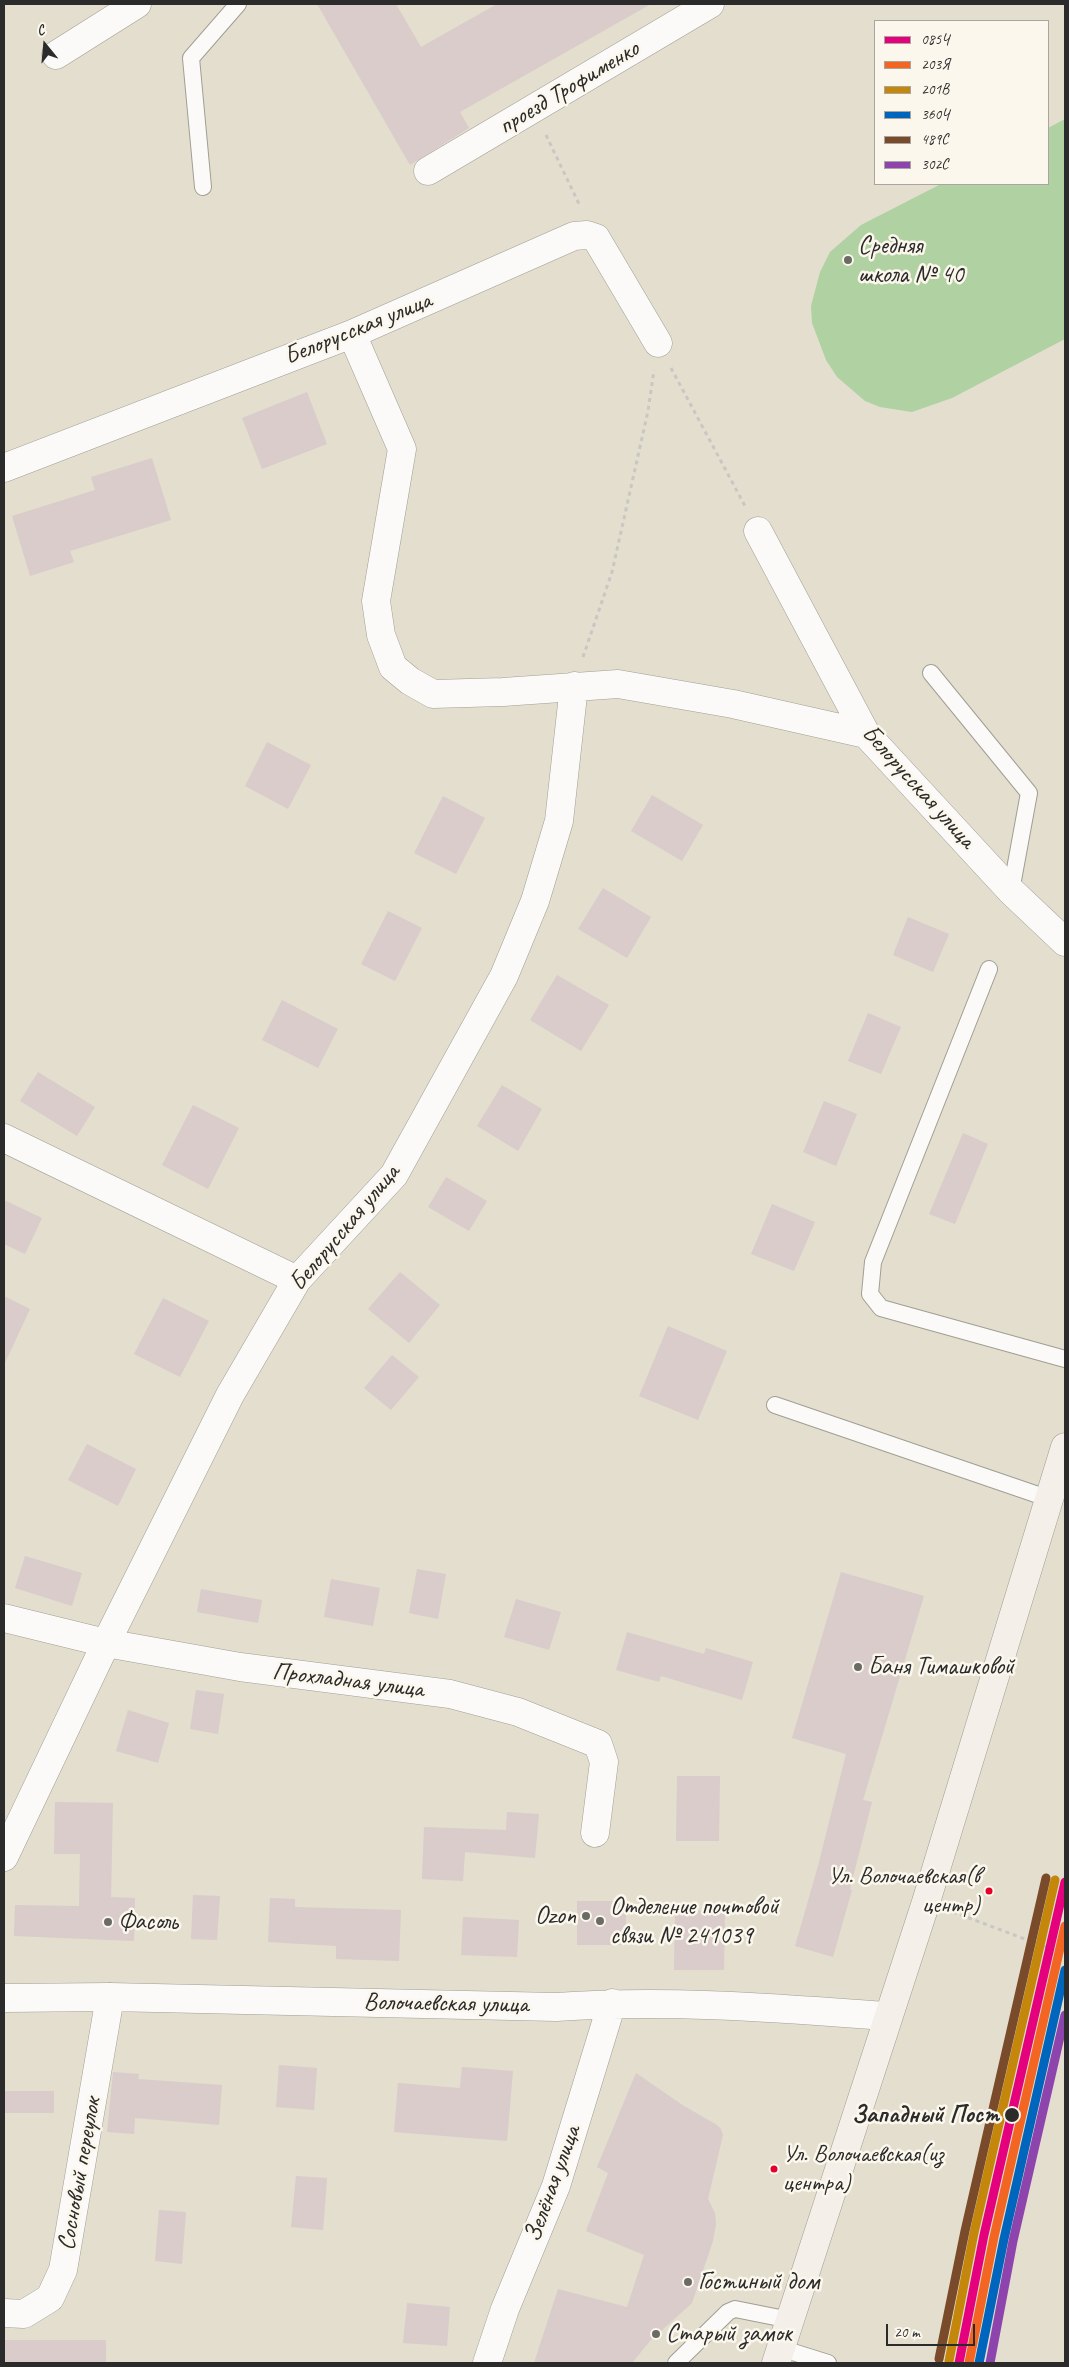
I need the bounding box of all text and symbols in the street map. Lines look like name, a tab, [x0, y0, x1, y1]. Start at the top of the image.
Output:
north arrow	[20, 20, 70, 70]
legend	[874, 20, 1049, 185]
text: С	[35, 21, 46, 39]
text: 085Ч	[921, 30, 949, 49]
street label: проезд Трофименко	[493, 34, 645, 142]
text: 203Я	[921, 55, 949, 74]
text: 201В	[921, 80, 949, 99]
text: 360Ч	[921, 105, 949, 124]
text: 489С	[921, 130, 948, 149]
text: 302С	[921, 155, 948, 174]
place label: Средняя школа № 40	[858, 231, 963, 290]
marker: Средняя школа № 40	[842, 254, 854, 266]
street label: Белорусская улица	[280, 286, 436, 372]
street label: Белорусская улица	[855, 719, 981, 855]
street label: Белорусская улица	[283, 1159, 407, 1297]
place label: Баня Тимашковой	[868, 1652, 1014, 1682]
street label: Прохладная улица	[271, 1657, 425, 1705]
marker: Баня Тимашковой	[852, 1661, 864, 1673]
place label: Ул. Волочаевская(в центр)	[828, 1863, 980, 1919]
marker: Ул. Волочаевская(в центр)	[984, 1886, 994, 1896]
place label: Отделение почтовой связи № 241039	[610, 1892, 779, 1951]
place label: Ozon	[535, 1901, 576, 1931]
place label: Фасоль	[118, 1907, 178, 1937]
marker: Ozon	[580, 1910, 592, 1922]
marker: Отделение почтовой связи № 241039	[594, 1915, 606, 1927]
marker: Фасоль	[102, 1916, 114, 1928]
street label: Волочаевская улица	[363, 1988, 529, 2020]
street label: Сосновый переулок	[52, 2095, 108, 2253]
place label: Западный Пост	[852, 2100, 999, 2130]
marker: Западный Пост	[1003, 2106, 1021, 2124]
street label: Зелёная улица	[518, 2122, 588, 2246]
place label: Ул. Волочаевская(из центра)	[783, 2141, 943, 2197]
marker: Ул. Волочаевская(из центра)	[769, 2164, 779, 2174]
place label: Гостиный дом	[698, 2267, 819, 2297]
marker: Гостиный дом	[682, 2276, 694, 2288]
scale bar	[889, 2314, 978, 2346]
place label: Старый замок	[666, 2319, 792, 2349]
text: 20 m	[894, 2323, 920, 2342]
marker: Старый замок	[650, 2328, 662, 2340]

